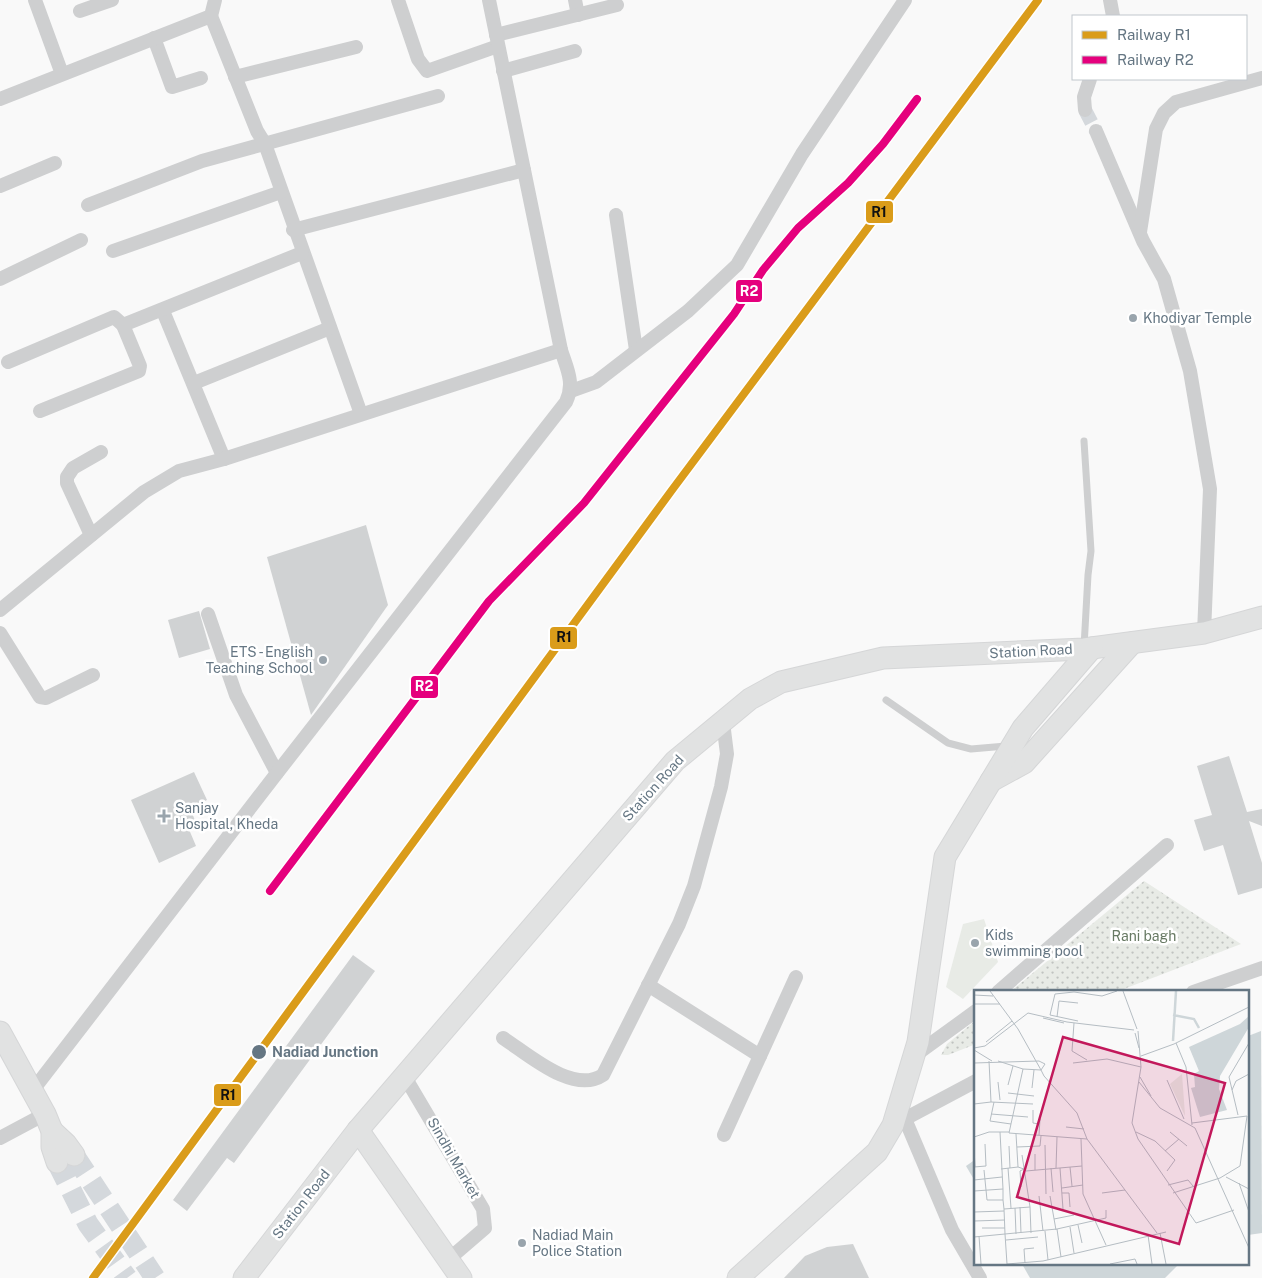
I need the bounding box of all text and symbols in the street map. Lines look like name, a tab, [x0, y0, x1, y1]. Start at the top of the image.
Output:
legend	[1072, 15, 1247, 80]
text: Railway R1	[1117, 26, 1191, 43]
text: Railway R2	[1117, 51, 1194, 68]
line badge: R1	[865, 200, 894, 224]
text: R1	[871, 204, 887, 220]
line badge: R2	[735, 279, 763, 303]
text: R2	[740, 283, 758, 299]
place label: Khodiyar Temple	[1143, 310, 1252, 326]
marker: Khodiyar Temple	[1127, 312, 1139, 324]
line badge: R1	[549, 626, 578, 650]
text: R1	[556, 629, 572, 645]
street label: Station Road	[989, 641, 1073, 661]
place label: ETS - English Teaching School	[206, 644, 313, 676]
marker: ETS - English Teaching School	[317, 654, 329, 666]
line badge: R2	[410, 675, 439, 699]
text: R2	[415, 678, 433, 694]
street label: Station Road	[619, 752, 687, 824]
place label: Sanjay Hospital, Kheda	[175, 800, 278, 832]
marker: Sanjay Hospital, Kheda	[157, 809, 171, 823]
place label: Kids swimming pool	[985, 927, 1083, 959]
park label: Rani bagh	[1112, 928, 1176, 944]
marker: Kids swimming pool	[969, 937, 981, 949]
inset map	[974, 990, 1250, 1266]
marker: Nadiad Junction	[250, 1043, 268, 1061]
place label: Nadiad Junction	[272, 1044, 378, 1060]
line badge: R1	[213, 1083, 242, 1107]
text: R1	[220, 1087, 236, 1103]
street label: Sindhi Market	[424, 1115, 484, 1201]
street label: Station Road	[269, 1166, 333, 1242]
place label: Nadiad Main Police Station	[532, 1227, 622, 1259]
marker: Nadiad Main Police Station	[516, 1237, 528, 1249]

